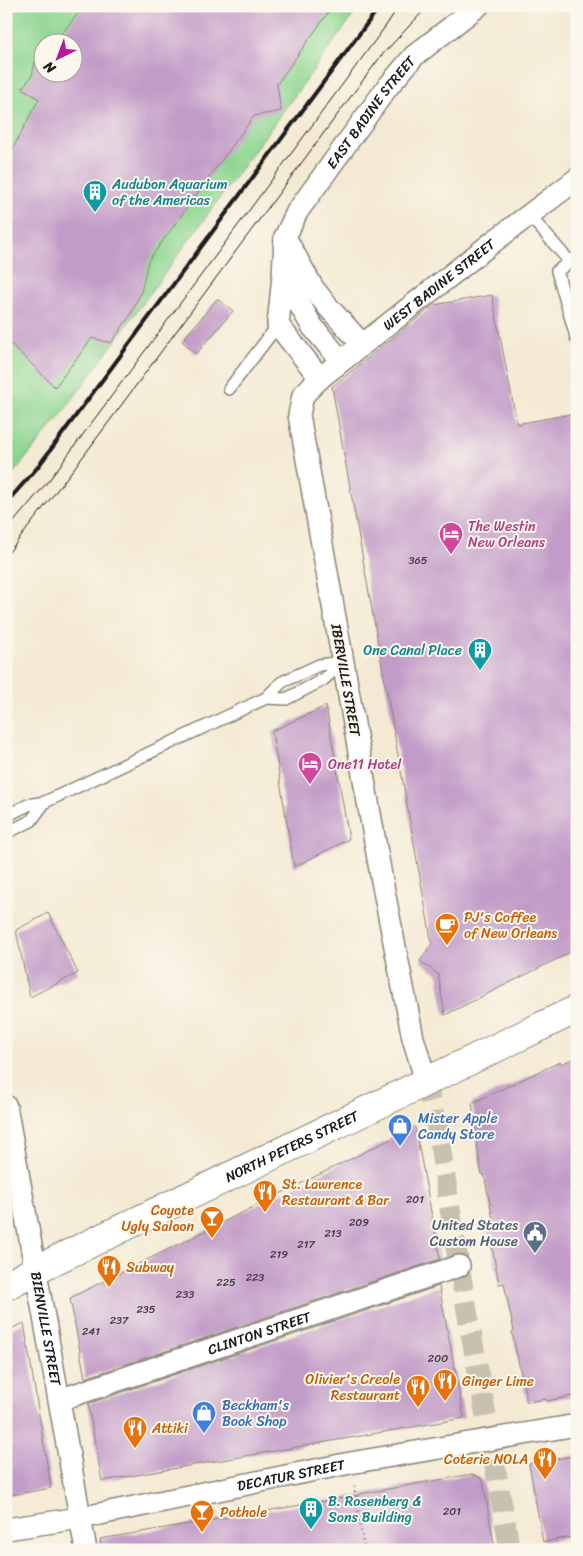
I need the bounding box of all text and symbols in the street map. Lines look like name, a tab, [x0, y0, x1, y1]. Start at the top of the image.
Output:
north arrow	[32, 32, 82, 82]
street label: EAST BADINE STREET	[320, 50, 423, 174]
text: N	[37, 55, 62, 80]
place label: Audubon Aquarium of the Americas	[111, 172, 228, 213]
building icon: Audubon Aquarium of the Americas	[82, 179, 108, 213]
street label: WEST BADINE STREET	[377, 232, 502, 337]
place label: The Westin New Orleans	[468, 514, 546, 555]
hotel icon: The Westin New Orleans	[438, 521, 464, 555]
house number: 365	[408, 551, 428, 570]
street label: IBERVILLE STREET	[323, 621, 368, 739]
building icon: One Canal Place	[467, 637, 493, 671]
place label: One Canal Place	[363, 638, 462, 663]
hotel icon: One11 Hotel	[297, 751, 323, 785]
place label: One11 Hotel	[328, 752, 402, 777]
place label: PJ's Coffee of New Orleans	[464, 905, 557, 946]
cafe icon: PJ's Coffee of New Orleans	[434, 912, 460, 946]
street label: NORTH PETERS STREET	[221, 1104, 364, 1190]
place label: Mister Apple Candy Store	[418, 1106, 498, 1147]
shop icon: Mister Apple Candy Store	[387, 1113, 413, 1147]
place label: St. Lawrence Restaurant & Bar	[282, 1172, 390, 1213]
restaurant icon: St. Lawrence Restaurant & Bar	[252, 1179, 278, 1213]
house number: 201	[406, 1190, 424, 1209]
place label: Coyote Ugly Saloon	[121, 1198, 194, 1239]
bar icon: Coyote Ugly Saloon	[199, 1205, 225, 1239]
house number: 209	[349, 1213, 369, 1232]
place label: United States Custom House	[430, 1213, 518, 1254]
public building icon: United States Custom House	[522, 1220, 548, 1254]
house number: 213	[324, 1224, 342, 1243]
house number: 217	[297, 1235, 315, 1254]
house number: 219	[270, 1245, 288, 1264]
restaurant icon: Subway	[96, 1254, 122, 1288]
place label: Subway	[126, 1255, 175, 1280]
house number: 223	[246, 1268, 264, 1287]
street label: BIENVILLE STREET	[23, 1270, 68, 1388]
house number: 225	[216, 1273, 236, 1292]
house number: 233	[176, 1285, 194, 1304]
house number: 235	[136, 1300, 156, 1319]
street label: CLINTON STREET	[204, 1304, 315, 1362]
house number: 237	[110, 1311, 129, 1330]
house number: 241	[82, 1322, 100, 1341]
house number: 200	[428, 1349, 448, 1368]
place label: Olivier's Creole Restaurant	[305, 1367, 400, 1408]
restaurant icon: Ginger Lime	[432, 1368, 458, 1402]
place label: Ginger Lime	[462, 1369, 534, 1394]
restaurant icon: Olivier's Creole Restaurant	[405, 1374, 431, 1408]
place label: Beckham's Book Shop	[222, 1393, 290, 1434]
shop icon: Beckham's Book Shop	[191, 1400, 217, 1434]
restaurant icon: Attiki	[122, 1415, 148, 1449]
place label: Attiki	[151, 1416, 189, 1441]
restaurant icon: Coterie NOLA	[532, 1446, 558, 1480]
place label: Coterie NOLA	[444, 1447, 528, 1472]
street label: DECATUR STREET	[235, 1452, 349, 1499]
place label: B. Rosenberg & Sons Building	[328, 1489, 421, 1530]
building icon: B. Rosenberg & Sons Building	[298, 1496, 324, 1530]
bar icon: Pothole	[189, 1499, 215, 1533]
place label: Pothole	[220, 1500, 267, 1525]
house number: 201	[443, 1502, 461, 1521]

